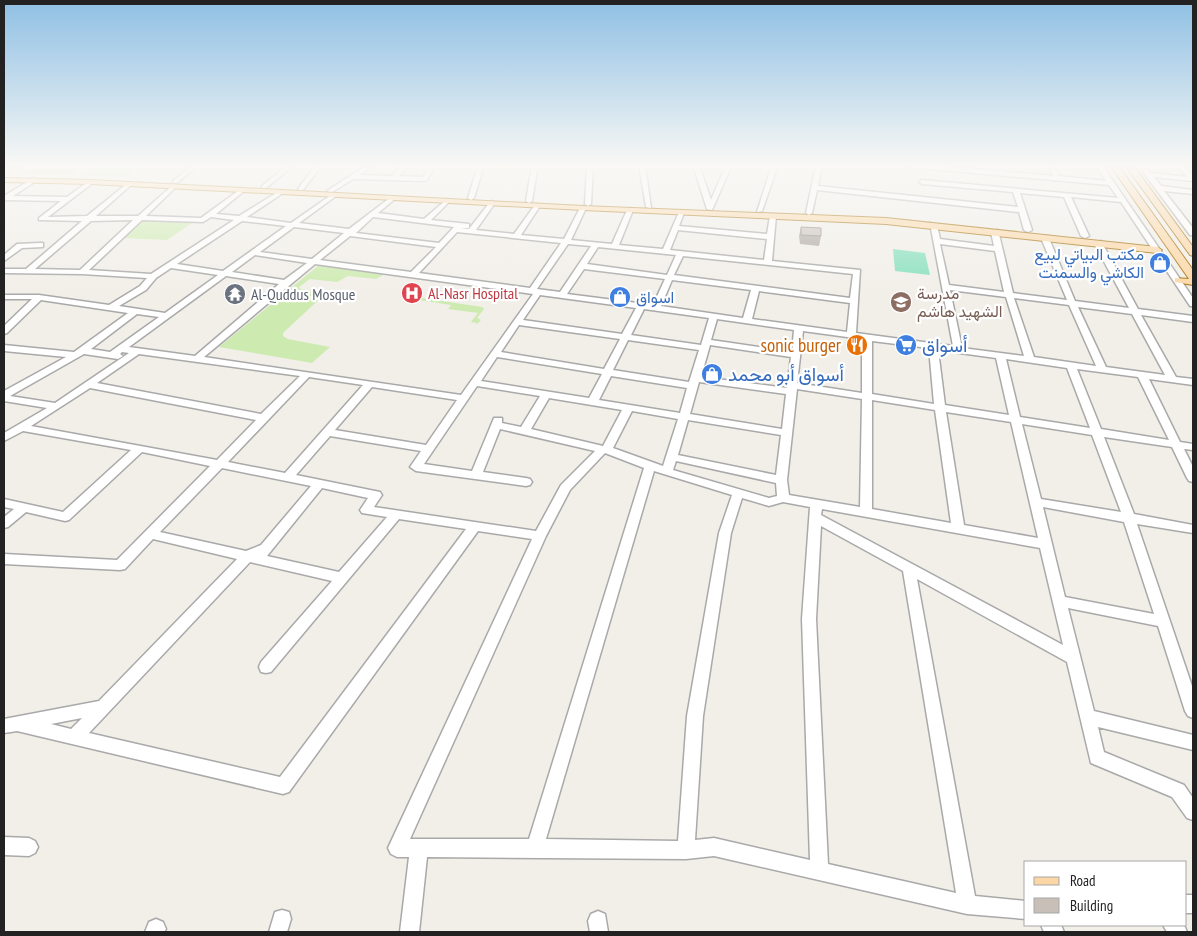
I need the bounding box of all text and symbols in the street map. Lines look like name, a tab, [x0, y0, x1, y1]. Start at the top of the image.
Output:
place label: مكتب البياتي لبيع الكاشي والسمنت	[1034, 244, 1144, 286]
shop icon: مكتب البياتي لبيع الكاشي والسمنت	[1148, 251, 1172, 275]
hospital icon: Al-Nasr Hospital	[400, 281, 424, 305]
temple icon: Al-Quddus Mosque	[223, 282, 247, 306]
place label: Al-Nasr Hospital	[428, 283, 518, 303]
place label: مدرسة الشهيد هاشم	[917, 283, 1003, 322]
place label: Al-Quddus Mosque	[251, 284, 355, 304]
shop icon: اسواق	[608, 285, 632, 309]
place label: اسواق	[636, 287, 674, 308]
school or university icon: مدرسة الشهيد هاشم	[889, 290, 913, 314]
place label: sonic burger	[761, 333, 842, 357]
restaurant icon: sonic burger	[845, 333, 869, 357]
supermarket icon: أسواق	[894, 333, 918, 357]
place label: أسواق	[922, 333, 967, 357]
shop icon: أسواق أبو محمد	[700, 362, 724, 386]
place label: أسواق أبو محمد	[728, 362, 844, 386]
legend	[1024, 861, 1187, 926]
text: Road	[1070, 871, 1096, 890]
text: Building	[1070, 896, 1113, 915]

